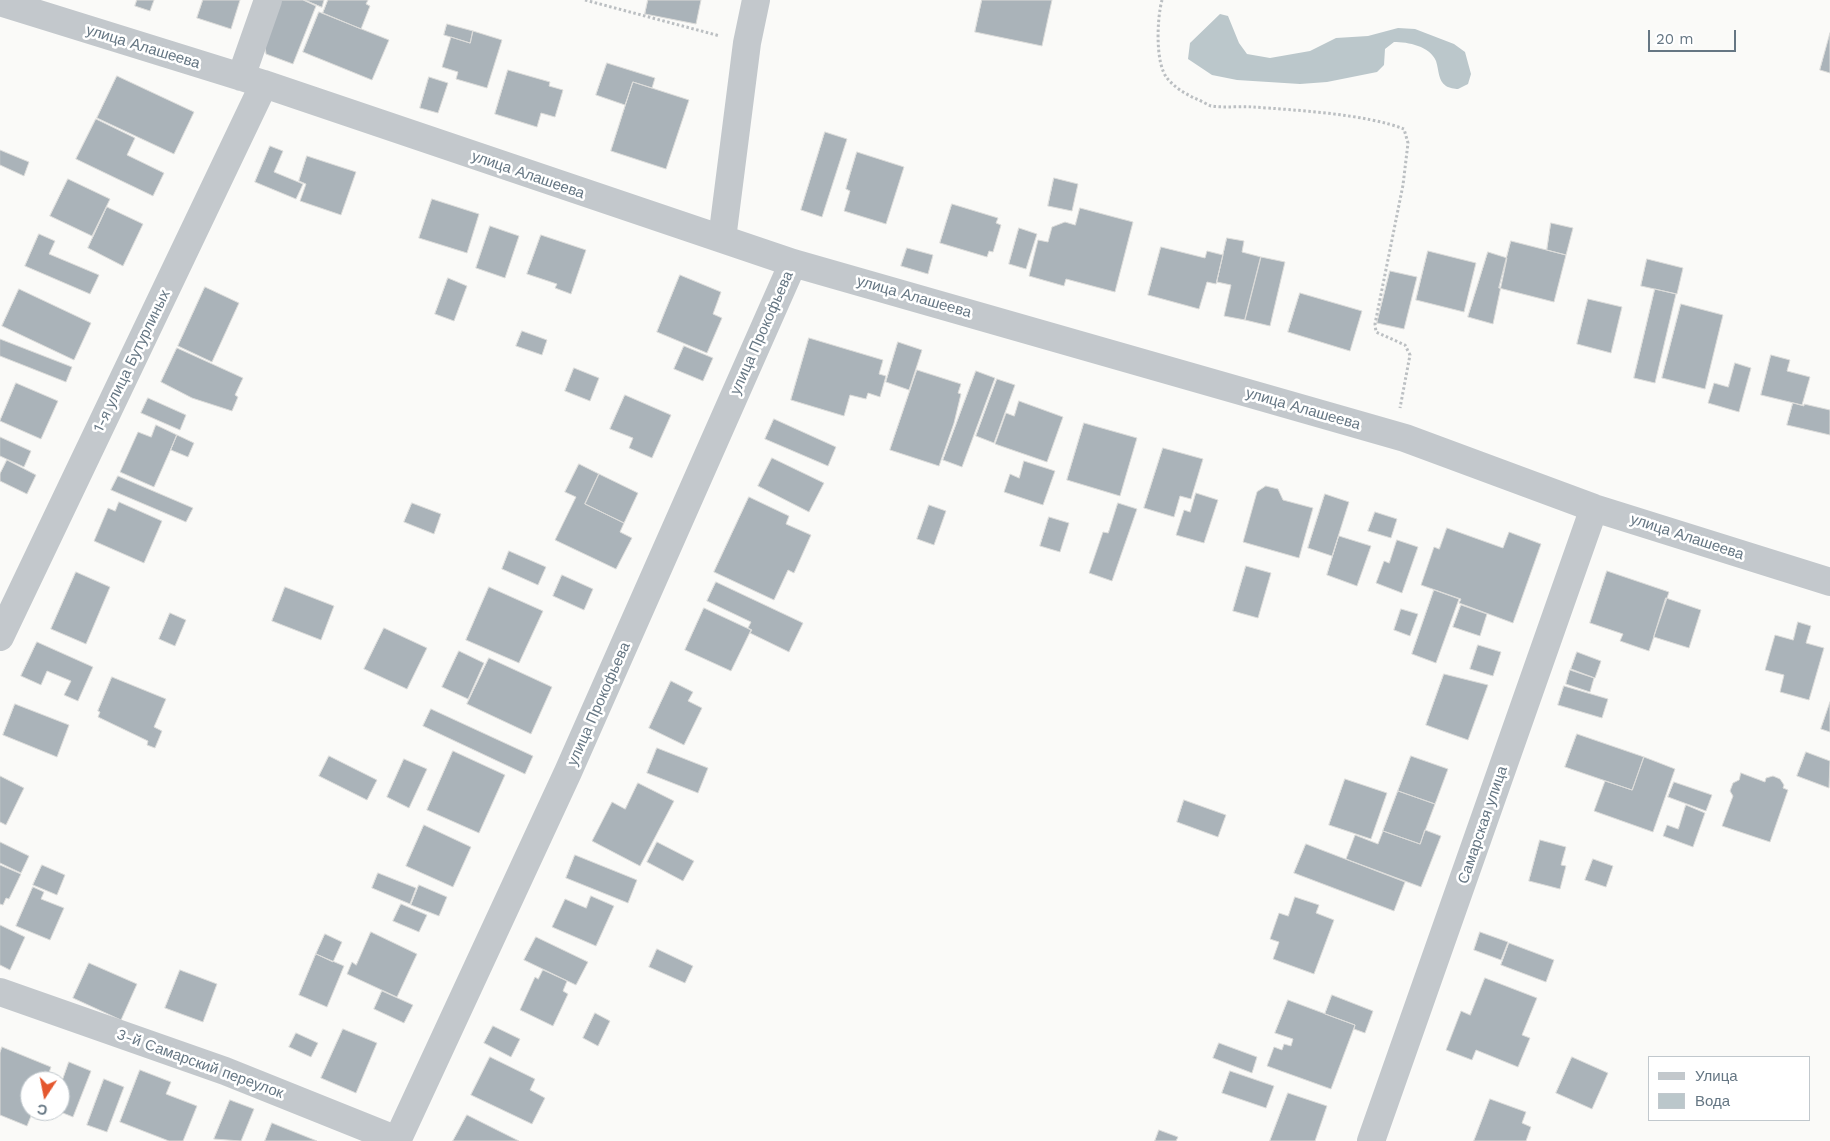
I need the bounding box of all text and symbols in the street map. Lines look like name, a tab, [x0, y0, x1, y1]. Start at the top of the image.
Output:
scale bar	[1650, 20, 1738, 52]
street label: улица Алашеева	[84, 21, 202, 73]
text: 20 m	[1656, 30, 1694, 48]
street label: улица Алашеева	[469, 147, 587, 203]
street label: улица Прокофьева	[727, 268, 797, 398]
street label: улица Алашеева	[855, 272, 973, 322]
street label: 1-я улица Бутурлиных	[90, 287, 174, 435]
street label: улица Алашеева	[1244, 384, 1362, 434]
street label: улица Алашеева	[1628, 510, 1746, 564]
street label: улица Прокофьева	[564, 639, 634, 769]
street label: Самарская улица	[1454, 764, 1512, 886]
street label: 3-й Самарский переулок	[114, 1025, 286, 1103]
legend	[1648, 1056, 1810, 1121]
text: Улица	[1695, 1067, 1738, 1085]
north arrow	[20, 1071, 70, 1121]
text: Вода	[1695, 1092, 1730, 1110]
text: С	[36, 1101, 49, 1119]

